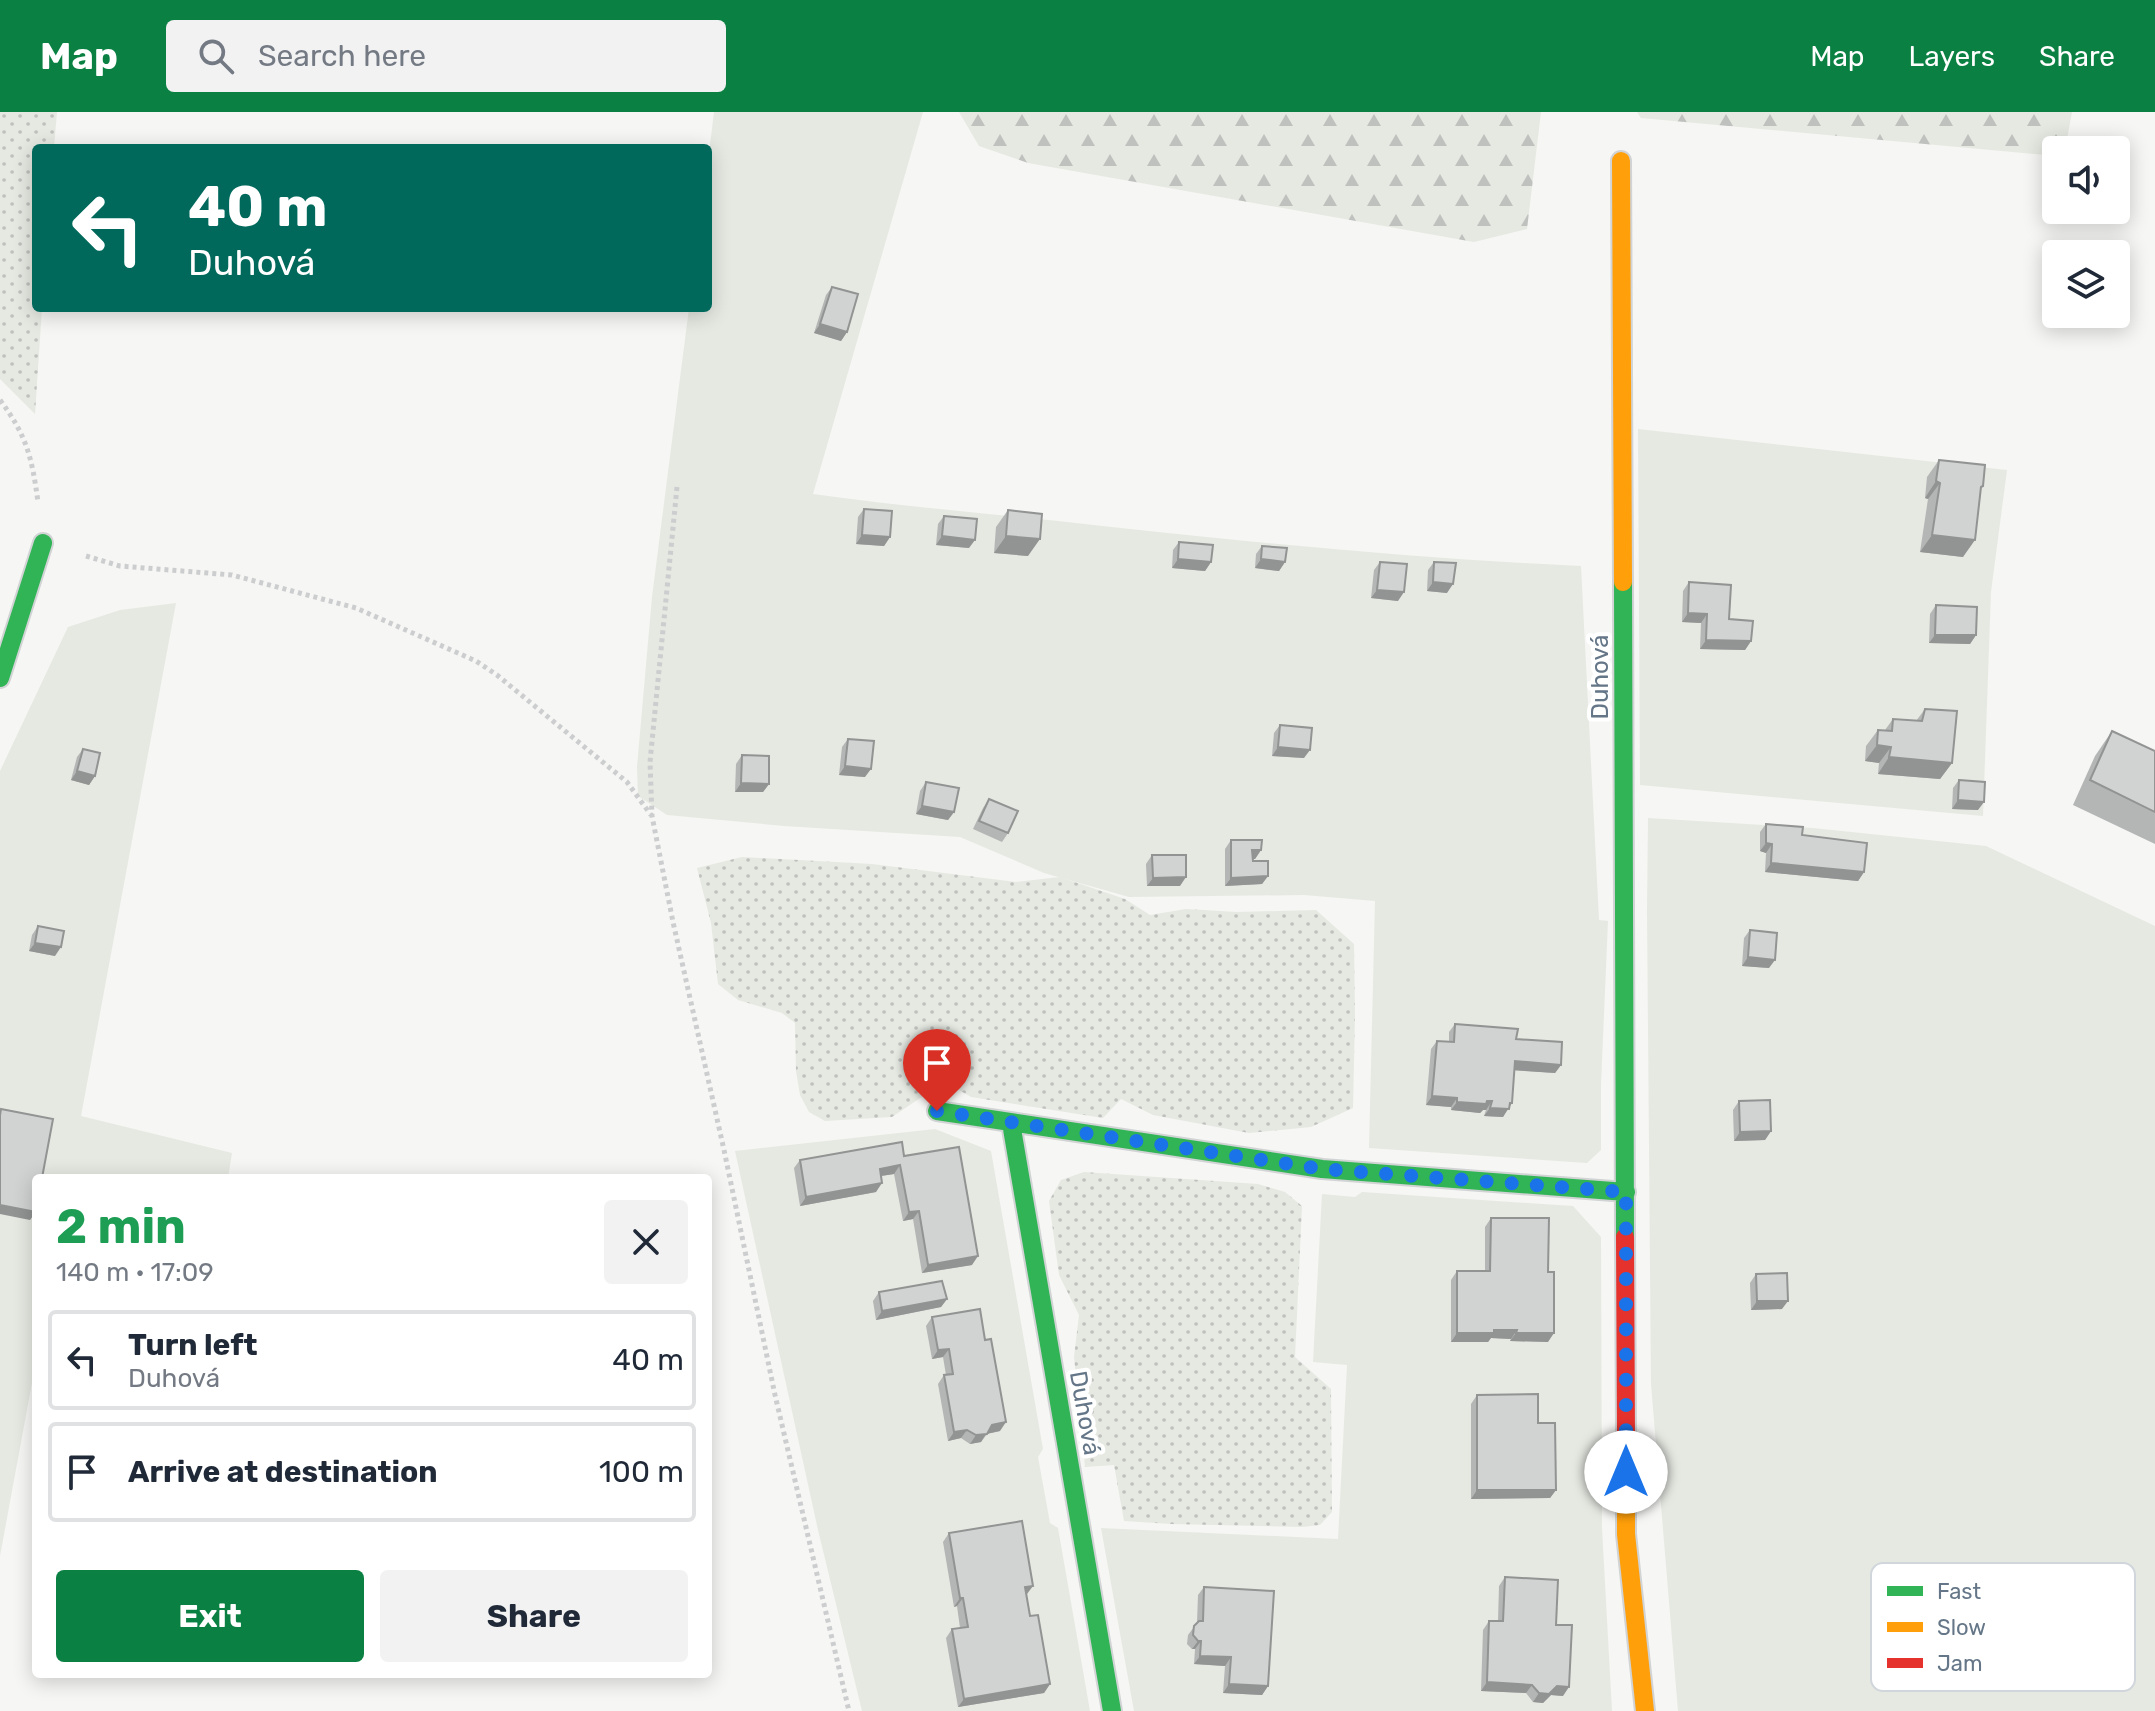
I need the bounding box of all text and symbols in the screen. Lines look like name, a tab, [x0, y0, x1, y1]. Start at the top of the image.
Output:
search box	[166, 20, 726, 92]
text: Map	[40, 33, 118, 79]
icon: search	[194, 34, 238, 78]
text: Search here	[258, 38, 426, 74]
text: Map	[1810, 40, 1865, 73]
text: Layers	[1909, 40, 1995, 73]
text: Share	[2039, 40, 2115, 73]
map controls	[2042, 136, 2130, 328]
button: sound	[2042, 136, 2130, 224]
text: 40 m	[188, 174, 328, 240]
icon: left	[56, 176, 160, 280]
button: layers	[2042, 240, 2130, 328]
text: Duhová	[188, 241, 316, 284]
street label: Duhová	[1586, 635, 1614, 720]
pin	[903, 1029, 971, 1111]
icon: arrive	[915, 1041, 959, 1085]
text: 2 min	[56, 1198, 186, 1255]
button: close	[604, 1200, 688, 1284]
text: 140 m · 17:09	[56, 1257, 214, 1288]
text: Turn left	[128, 1327, 258, 1363]
icon: left	[60, 1338, 104, 1382]
text: 40 m	[612, 1342, 684, 1378]
text: Duhová	[128, 1363, 220, 1394]
street label: Duhová	[1064, 1369, 1106, 1457]
position arrow	[1584, 1430, 1668, 1514]
icon: arrive	[60, 1450, 104, 1494]
text: Arrive at destination	[128, 1454, 438, 1490]
text: 100 m	[599, 1454, 684, 1490]
legend	[1871, 1563, 2135, 1691]
button: Exit	[56, 1570, 364, 1662]
button: Share	[380, 1570, 688, 1662]
text: Fast	[1937, 1578, 1982, 1605]
text: Slow	[1937, 1614, 1986, 1641]
text: Jam	[1937, 1650, 1983, 1677]

